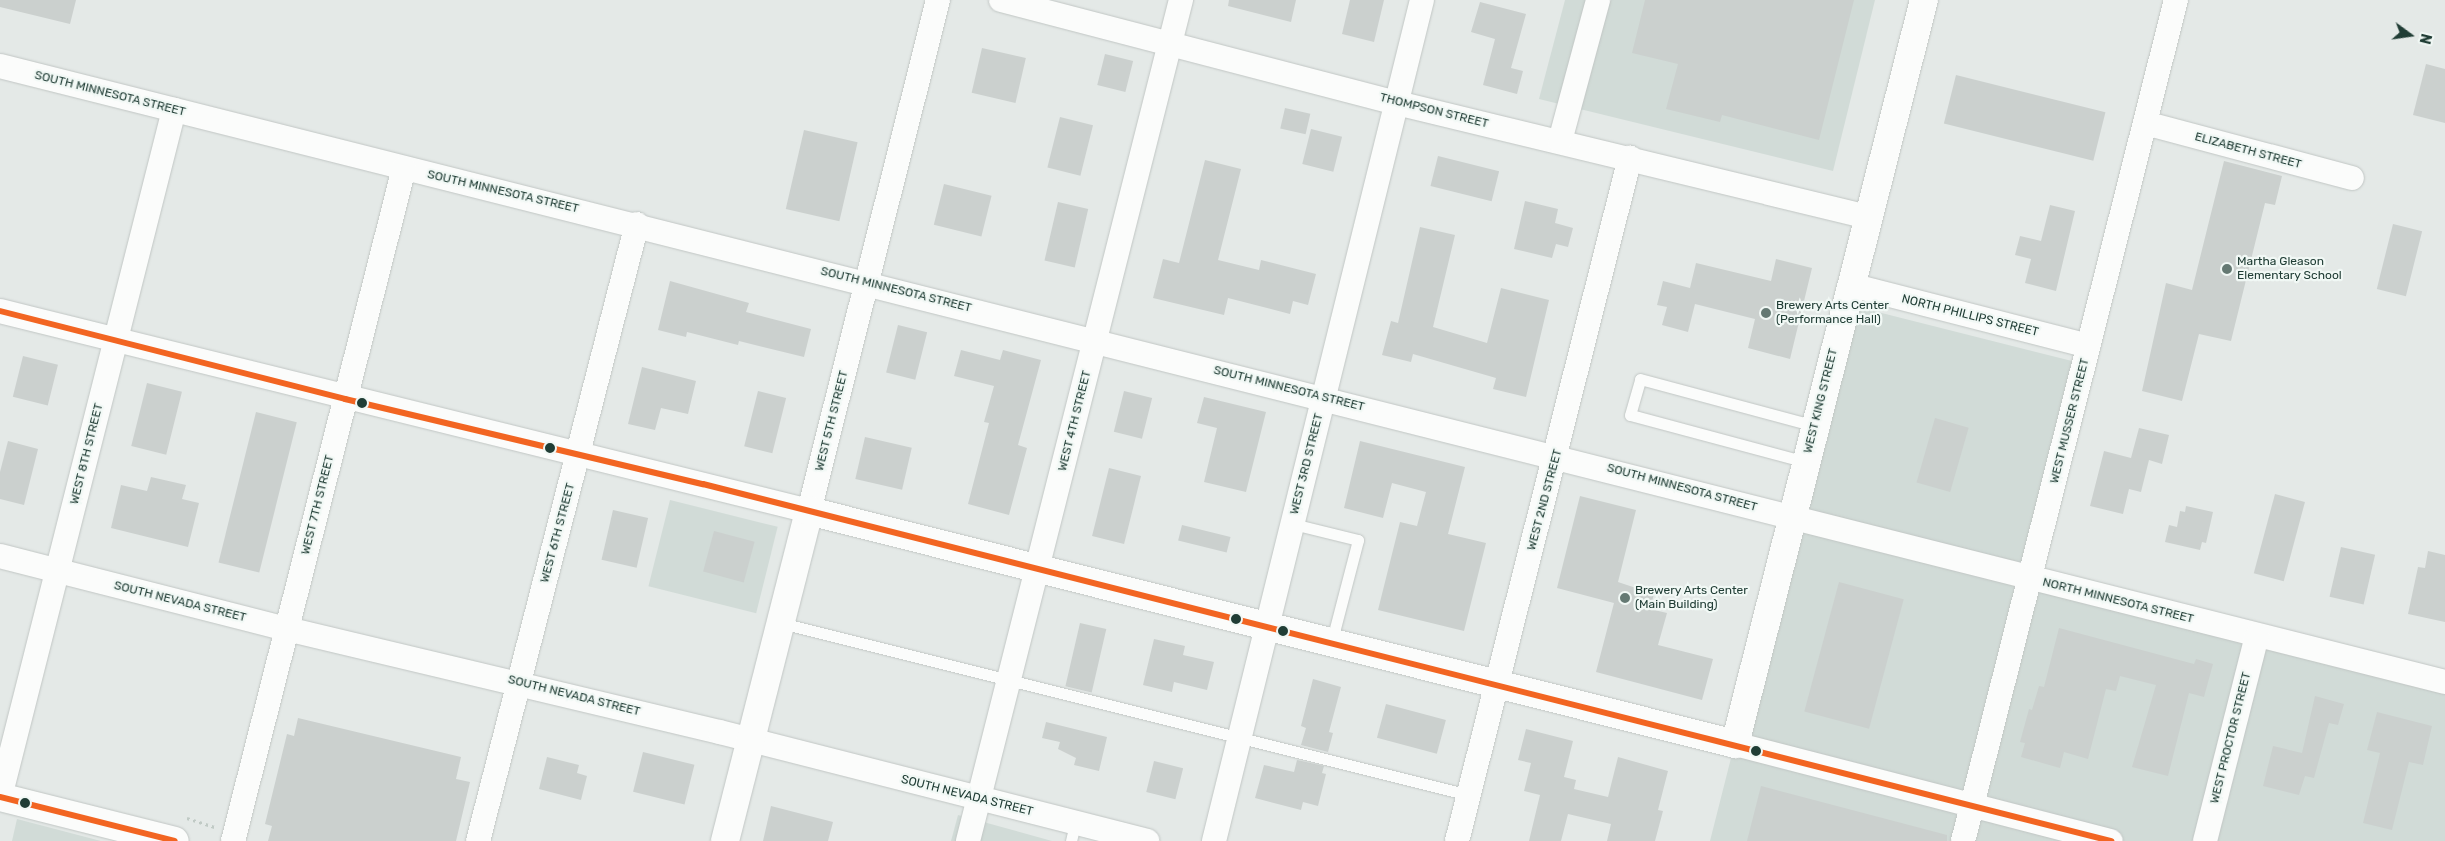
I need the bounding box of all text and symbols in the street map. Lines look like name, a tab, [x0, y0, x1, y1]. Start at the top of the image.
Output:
north arrow	[2385, 10, 2435, 60]
text: N	[2416, 32, 2435, 46]
street label: SOUTH MINNESOTA STREET	[33, 68, 187, 120]
street label: THOMPSON STREET	[1378, 91, 1490, 131]
street label: ELIZABETH STREET	[2193, 130, 2303, 172]
street label: SOUTH MINNESOTA STREET	[426, 168, 580, 216]
place label: Martha Gleason Elementary School	[2237, 255, 2342, 283]
marker: Martha Gleason Elementary School	[2221, 263, 2233, 275]
street label: SOUTH MINNESOTA STREET	[819, 264, 973, 316]
street label: NORTH PHILLIPS STREET	[1900, 292, 2040, 340]
place label: Brewery Arts Center (Performance Hall)	[1776, 299, 1890, 327]
marker: Brewery Arts Center (Performance Hall)	[1760, 307, 1772, 319]
street label: WEST KING STREET	[1801, 347, 1841, 455]
street label: WEST MUSSER STREET	[2047, 357, 2093, 485]
street label: SOUTH MINNESOTA STREET	[1212, 363, 1366, 415]
street label: WEST 5TH STREET	[813, 369, 851, 473]
street label: WEST 4TH STREET	[1055, 369, 1095, 473]
unlabelled marker	[357, 398, 367, 408]
street label: WEST 8TH STREET	[67, 402, 107, 506]
street label: WEST 3RD STREET	[1287, 412, 1327, 516]
unlabelled marker	[545, 443, 555, 453]
street label: WEST 2ND STREET	[1525, 448, 1565, 552]
street label: WEST 7TH STREET	[299, 454, 337, 556]
street label: SOUTH MINNESOTA STREET	[1605, 461, 1759, 515]
street label: WEST 6TH STREET	[538, 481, 578, 585]
street label: NORTH MINNESOTA STREET	[2041, 575, 2195, 627]
street label: SOUTH NEVADA STREET	[112, 579, 248, 625]
place label: Brewery Arts Center (Main Building)	[1635, 584, 1749, 612]
marker: Brewery Arts Center (Main Building)	[1619, 592, 1631, 604]
unlabelled marker	[1231, 614, 1241, 624]
unlabelled marker	[1278, 626, 1288, 636]
street label: WEST PROCTOR STREET	[2208, 671, 2254, 805]
street label: SOUTH NEVADA STREET	[506, 673, 642, 719]
unlabelled marker	[1751, 746, 1761, 756]
street label: SOUTH NEVADA STREET	[899, 773, 1035, 819]
unlabelled marker	[20, 798, 30, 808]

